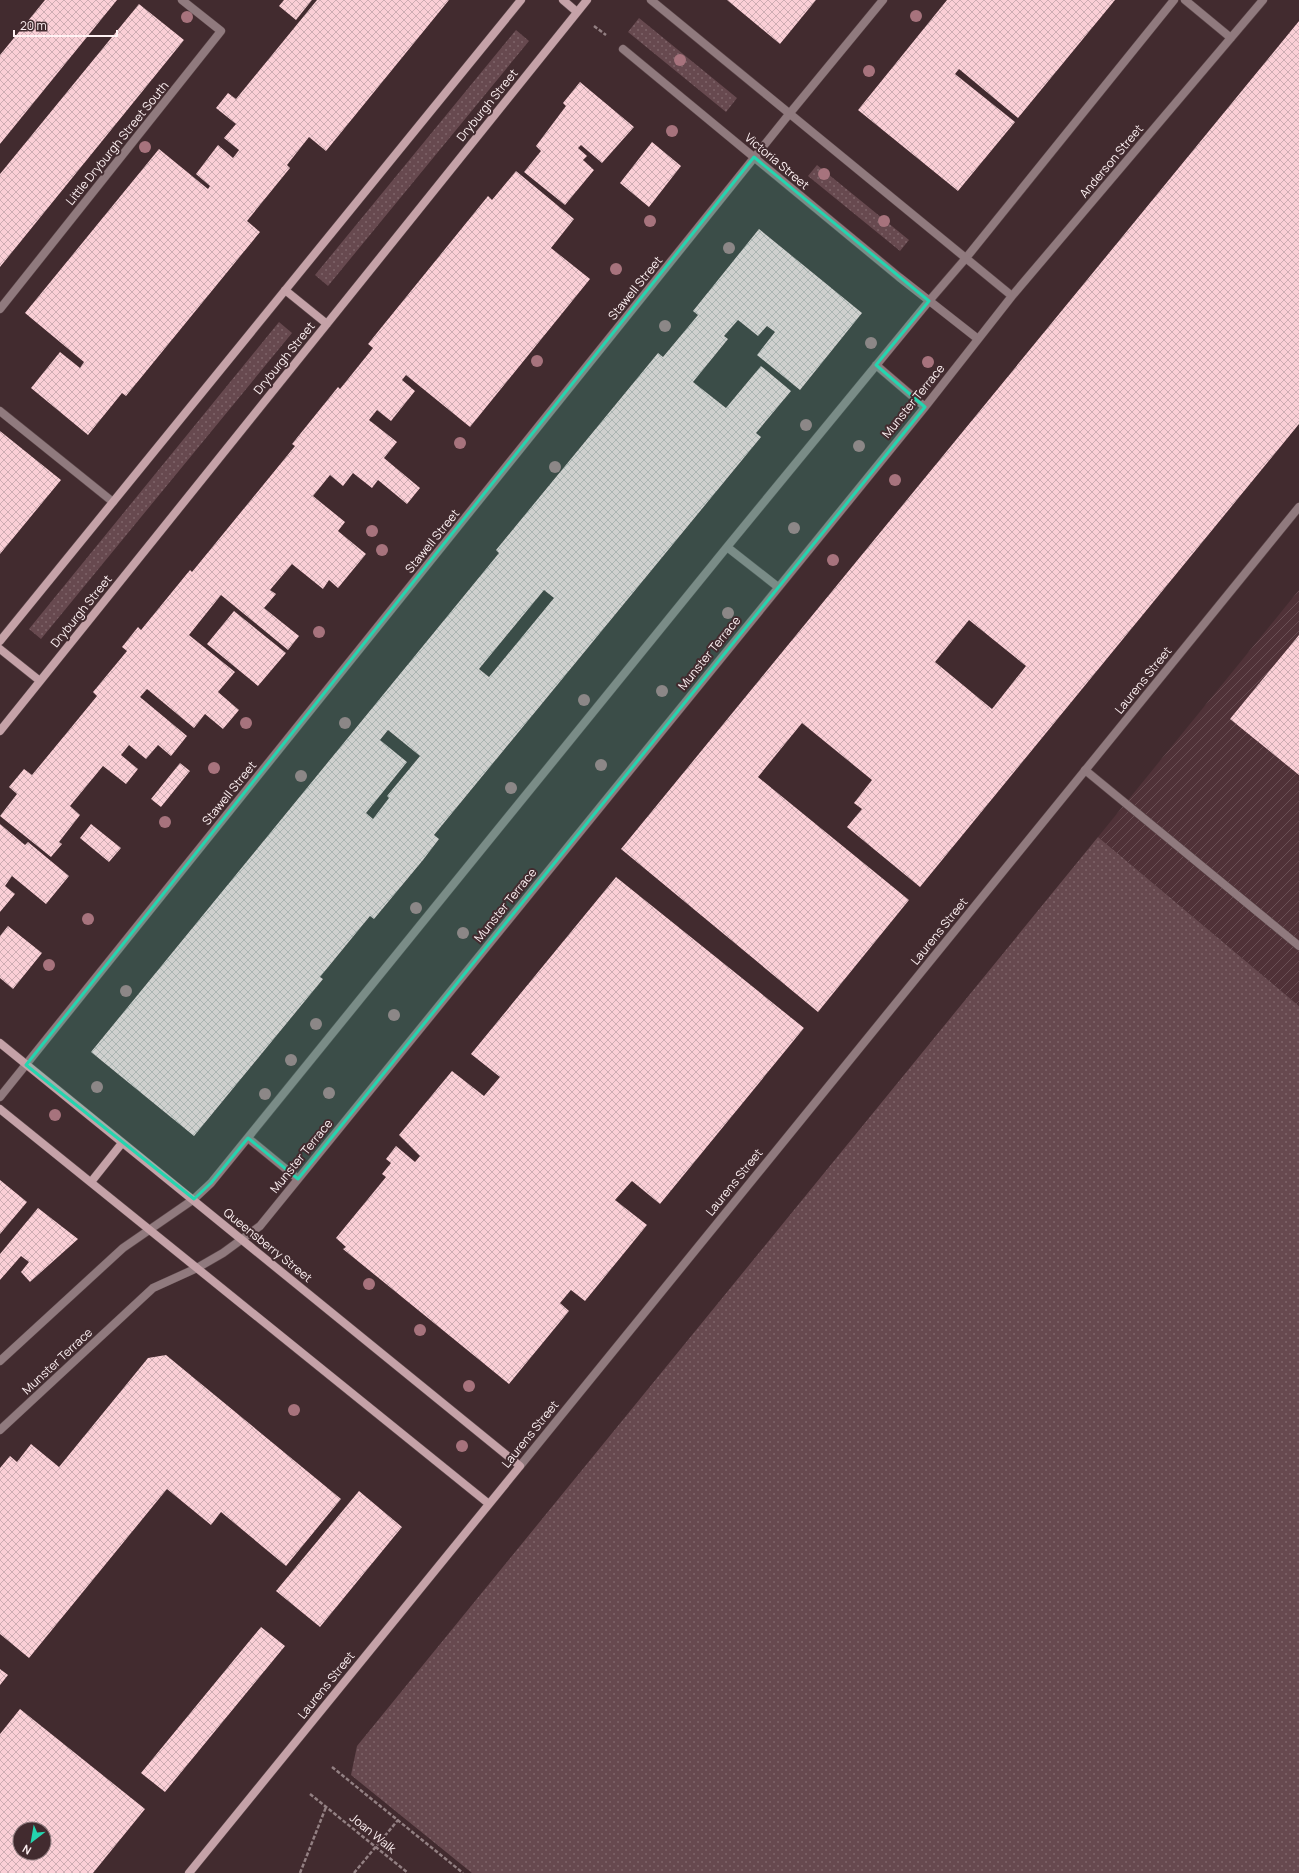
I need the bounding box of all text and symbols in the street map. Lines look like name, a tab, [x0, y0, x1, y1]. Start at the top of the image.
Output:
scale bar	[14, 12, 117, 38]
text: 20 m	[20, 17, 47, 34]
street label: Dryburgh Street	[452, 65, 522, 145]
street label: Little Dryburgh Street South	[62, 77, 172, 209]
street label: Anderson Street	[1075, 121, 1147, 201]
street label: Victoria Street	[741, 129, 813, 193]
street label: Stawell Street	[604, 252, 666, 324]
street label: Dryburgh Street	[249, 318, 319, 398]
street label: Munster Terrace	[878, 360, 948, 442]
street label: Stawell Street	[401, 505, 463, 577]
street label: Dryburgh Street	[46, 571, 116, 651]
street label: Munster Terrace	[674, 612, 744, 694]
street label: Laurens Street	[1111, 643, 1176, 717]
street label: Stawell Street	[198, 757, 260, 829]
street label: Munster Terrace	[470, 864, 540, 946]
street label: Laurens Street	[907, 894, 972, 968]
street label: Munster Terrace	[266, 1115, 336, 1197]
street label: Laurens Street	[702, 1145, 767, 1219]
street label: Queensberry Street	[220, 1204, 316, 1286]
street label: Munster Terrace	[18, 1324, 96, 1398]
street label: Laurens Street	[498, 1397, 563, 1471]
street label: Laurens Street	[294, 1648, 359, 1722]
street label: Joan Walk	[346, 1809, 401, 1858]
north arrow	[12, 1821, 52, 1861]
text: N	[19, 1841, 34, 1858]

